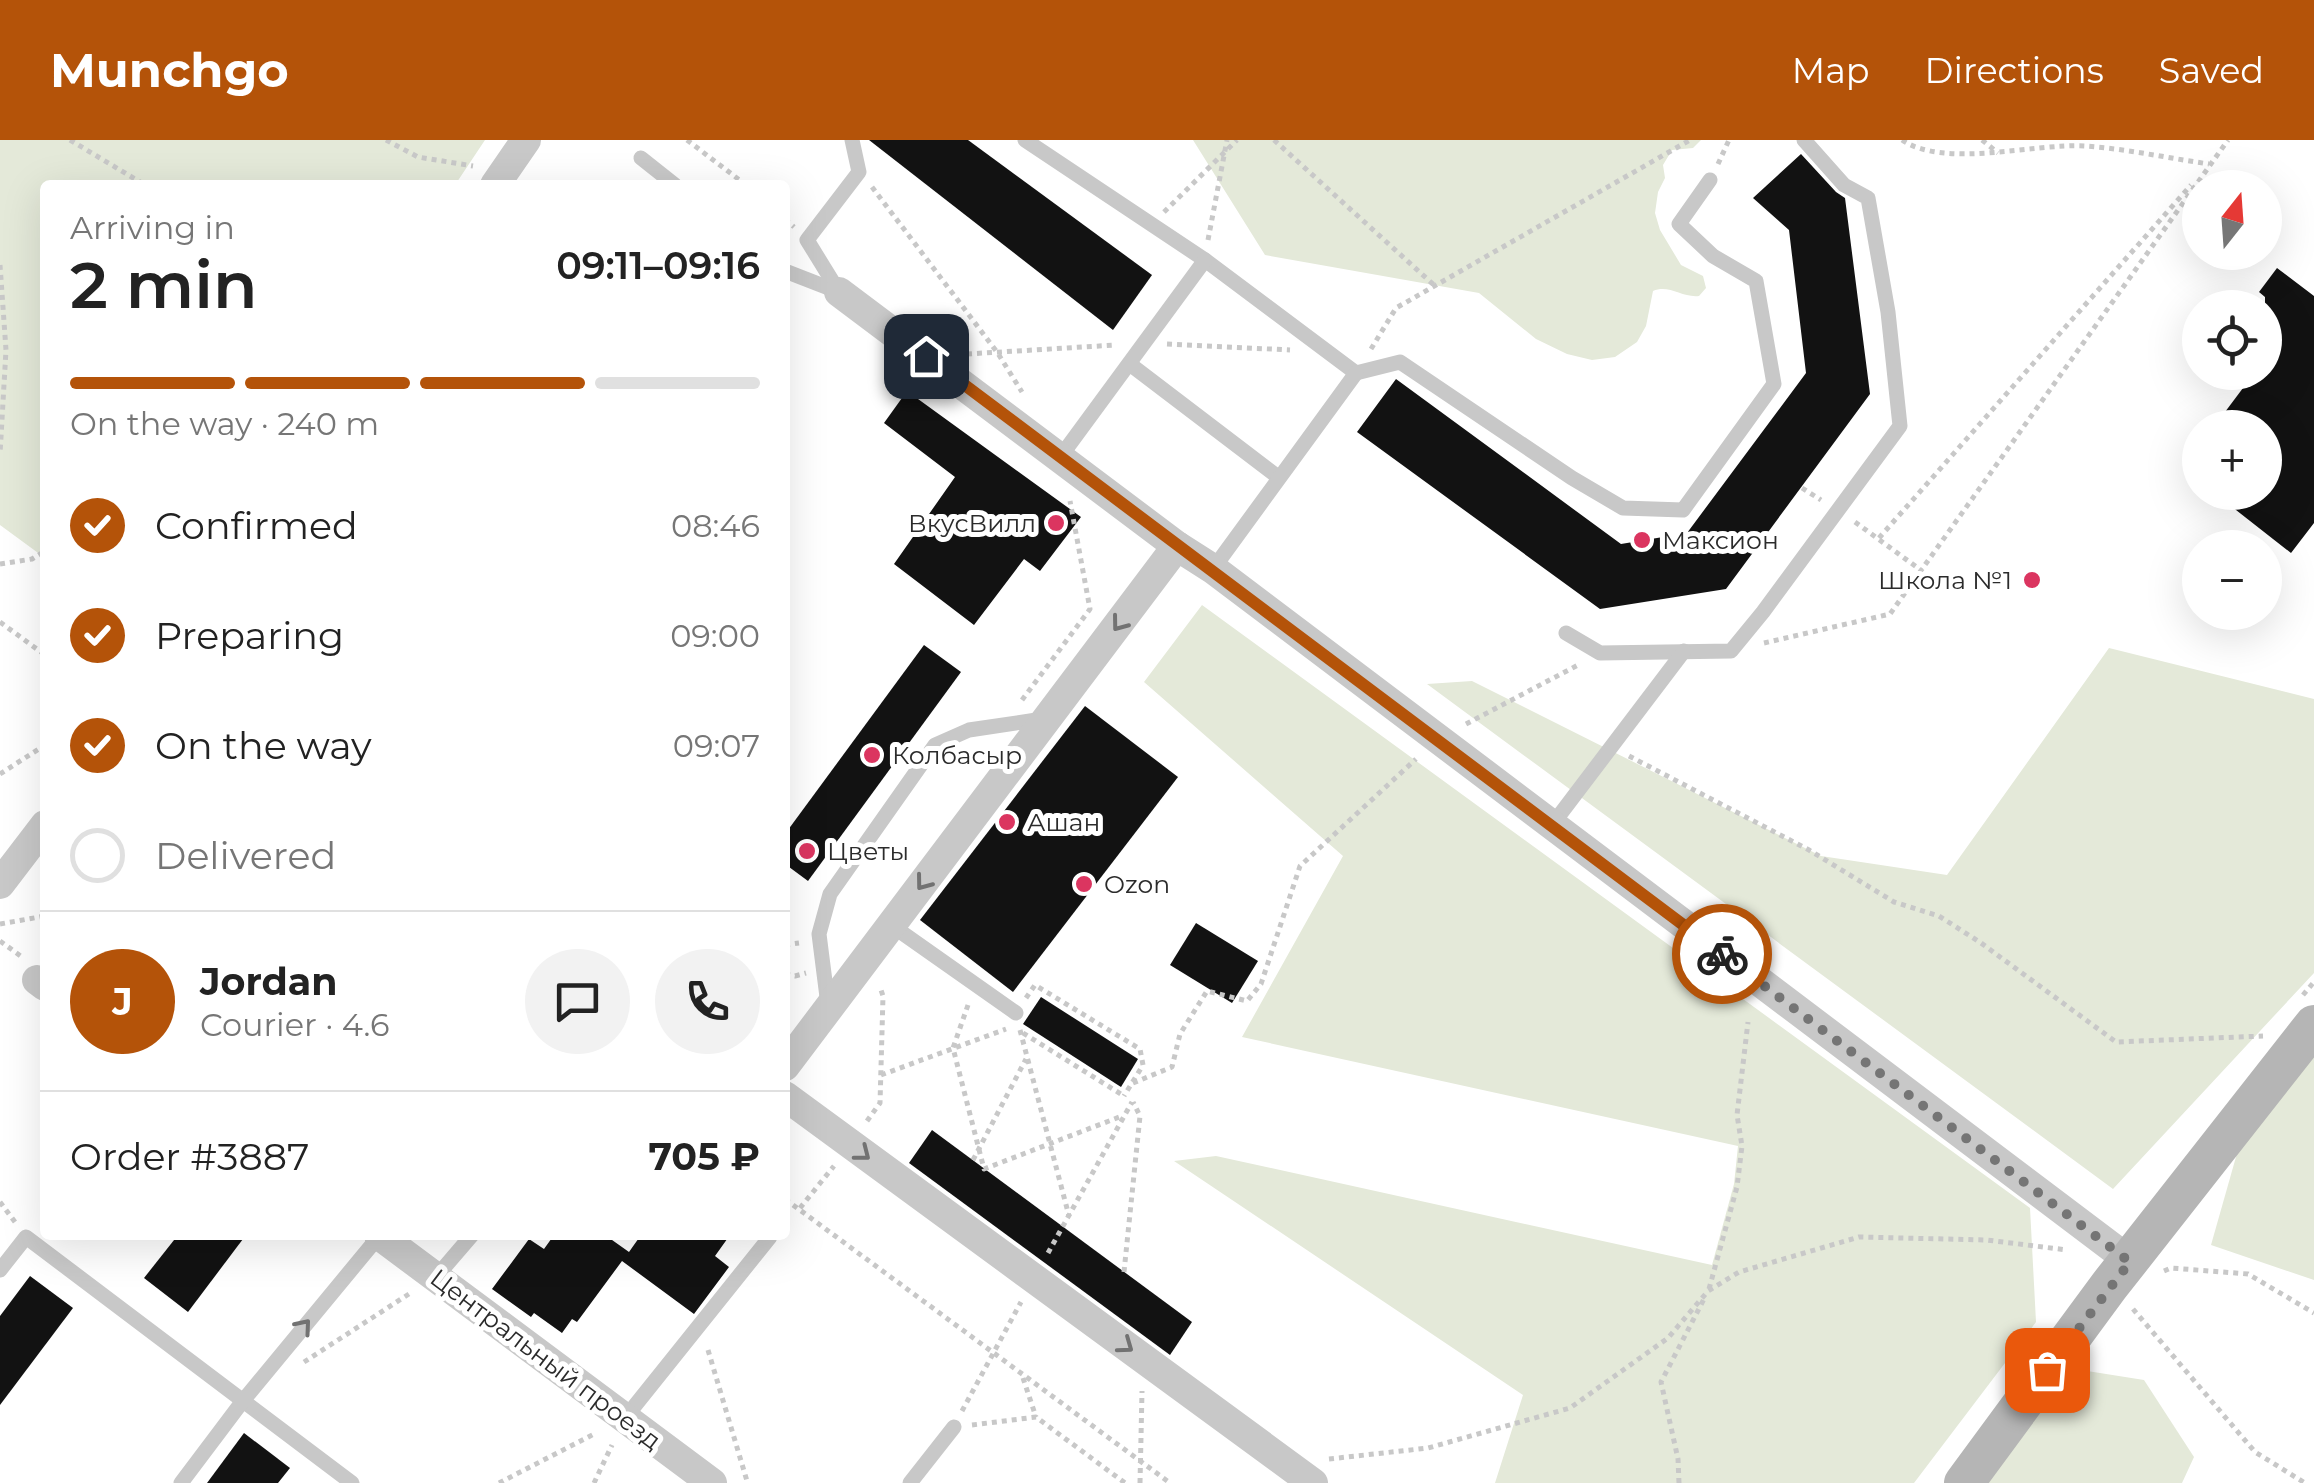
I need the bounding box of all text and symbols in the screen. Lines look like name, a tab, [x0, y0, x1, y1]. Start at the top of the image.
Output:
text: Munchgo	[50, 41, 289, 99]
text: Map	[1792, 49, 1870, 92]
text: Directions	[1925, 49, 2104, 92]
text: Saved	[2159, 49, 2264, 92]
north arrow	[2182, 170, 2282, 270]
map controls	[2182, 170, 2282, 630]
text: Arriving in	[70, 208, 235, 247]
text: 09:11–09:16	[556, 242, 760, 289]
text: 2 min	[70, 245, 258, 324]
button: locate	[2182, 290, 2282, 390]
pin	[884, 314, 969, 399]
icon: home	[899, 329, 954, 384]
text: On the way · 240 m	[70, 404, 379, 443]
button: +	[2182, 410, 2282, 510]
icon: check	[70, 498, 125, 553]
text: Confirmed	[155, 502, 358, 549]
text: 08:46	[671, 506, 760, 545]
place label: ВкусВилл	[908, 508, 1036, 538]
marker: ВкусВилл	[1045, 512, 1067, 534]
place label: Максион	[1662, 525, 1779, 555]
marker: Максион	[1631, 529, 1653, 551]
button: −	[2182, 530, 2282, 630]
place label: Школа №1	[1878, 565, 2012, 595]
marker: Школа №1	[2021, 569, 2043, 591]
icon: check	[70, 608, 125, 663]
text: Preparing	[155, 612, 344, 659]
one-way arrow	[1113, 613, 1130, 631]
text: 09:00	[670, 616, 760, 655]
icon: check	[70, 718, 125, 773]
text: On the way	[155, 722, 372, 769]
text: 09:07	[673, 726, 760, 765]
place label: Колбасыр	[892, 740, 1022, 770]
marker: Колбасыр	[861, 744, 883, 766]
place label: Ашан	[1027, 807, 1100, 837]
marker: Ашан	[996, 811, 1018, 833]
text: Delivered	[155, 832, 336, 879]
place label: Цветы	[827, 836, 909, 866]
marker: Цветы	[796, 840, 818, 862]
place label: Ozon	[1104, 869, 1170, 899]
one-way arrow	[917, 872, 934, 890]
marker: Ozon	[1073, 873, 1095, 895]
courier	[1672, 904, 1772, 1004]
icon: bike	[1695, 927, 1750, 982]
button: chat	[525, 949, 630, 1054]
button: phone	[655, 949, 760, 1054]
text: Jordan	[200, 958, 338, 1005]
text: J	[112, 978, 133, 1025]
text: Courier · 4.6	[200, 1005, 389, 1044]
text: Order #3887	[70, 1133, 309, 1180]
text: 705 ₽	[649, 1133, 760, 1180]
one-way arrow	[852, 1142, 870, 1160]
street label: Центральный проезд	[425, 1262, 667, 1456]
one-way arrow	[292, 1320, 310, 1338]
pin	[2005, 1328, 2090, 1413]
one-way arrow	[1115, 1334, 1133, 1351]
icon: bag	[2020, 1343, 2075, 1398]

